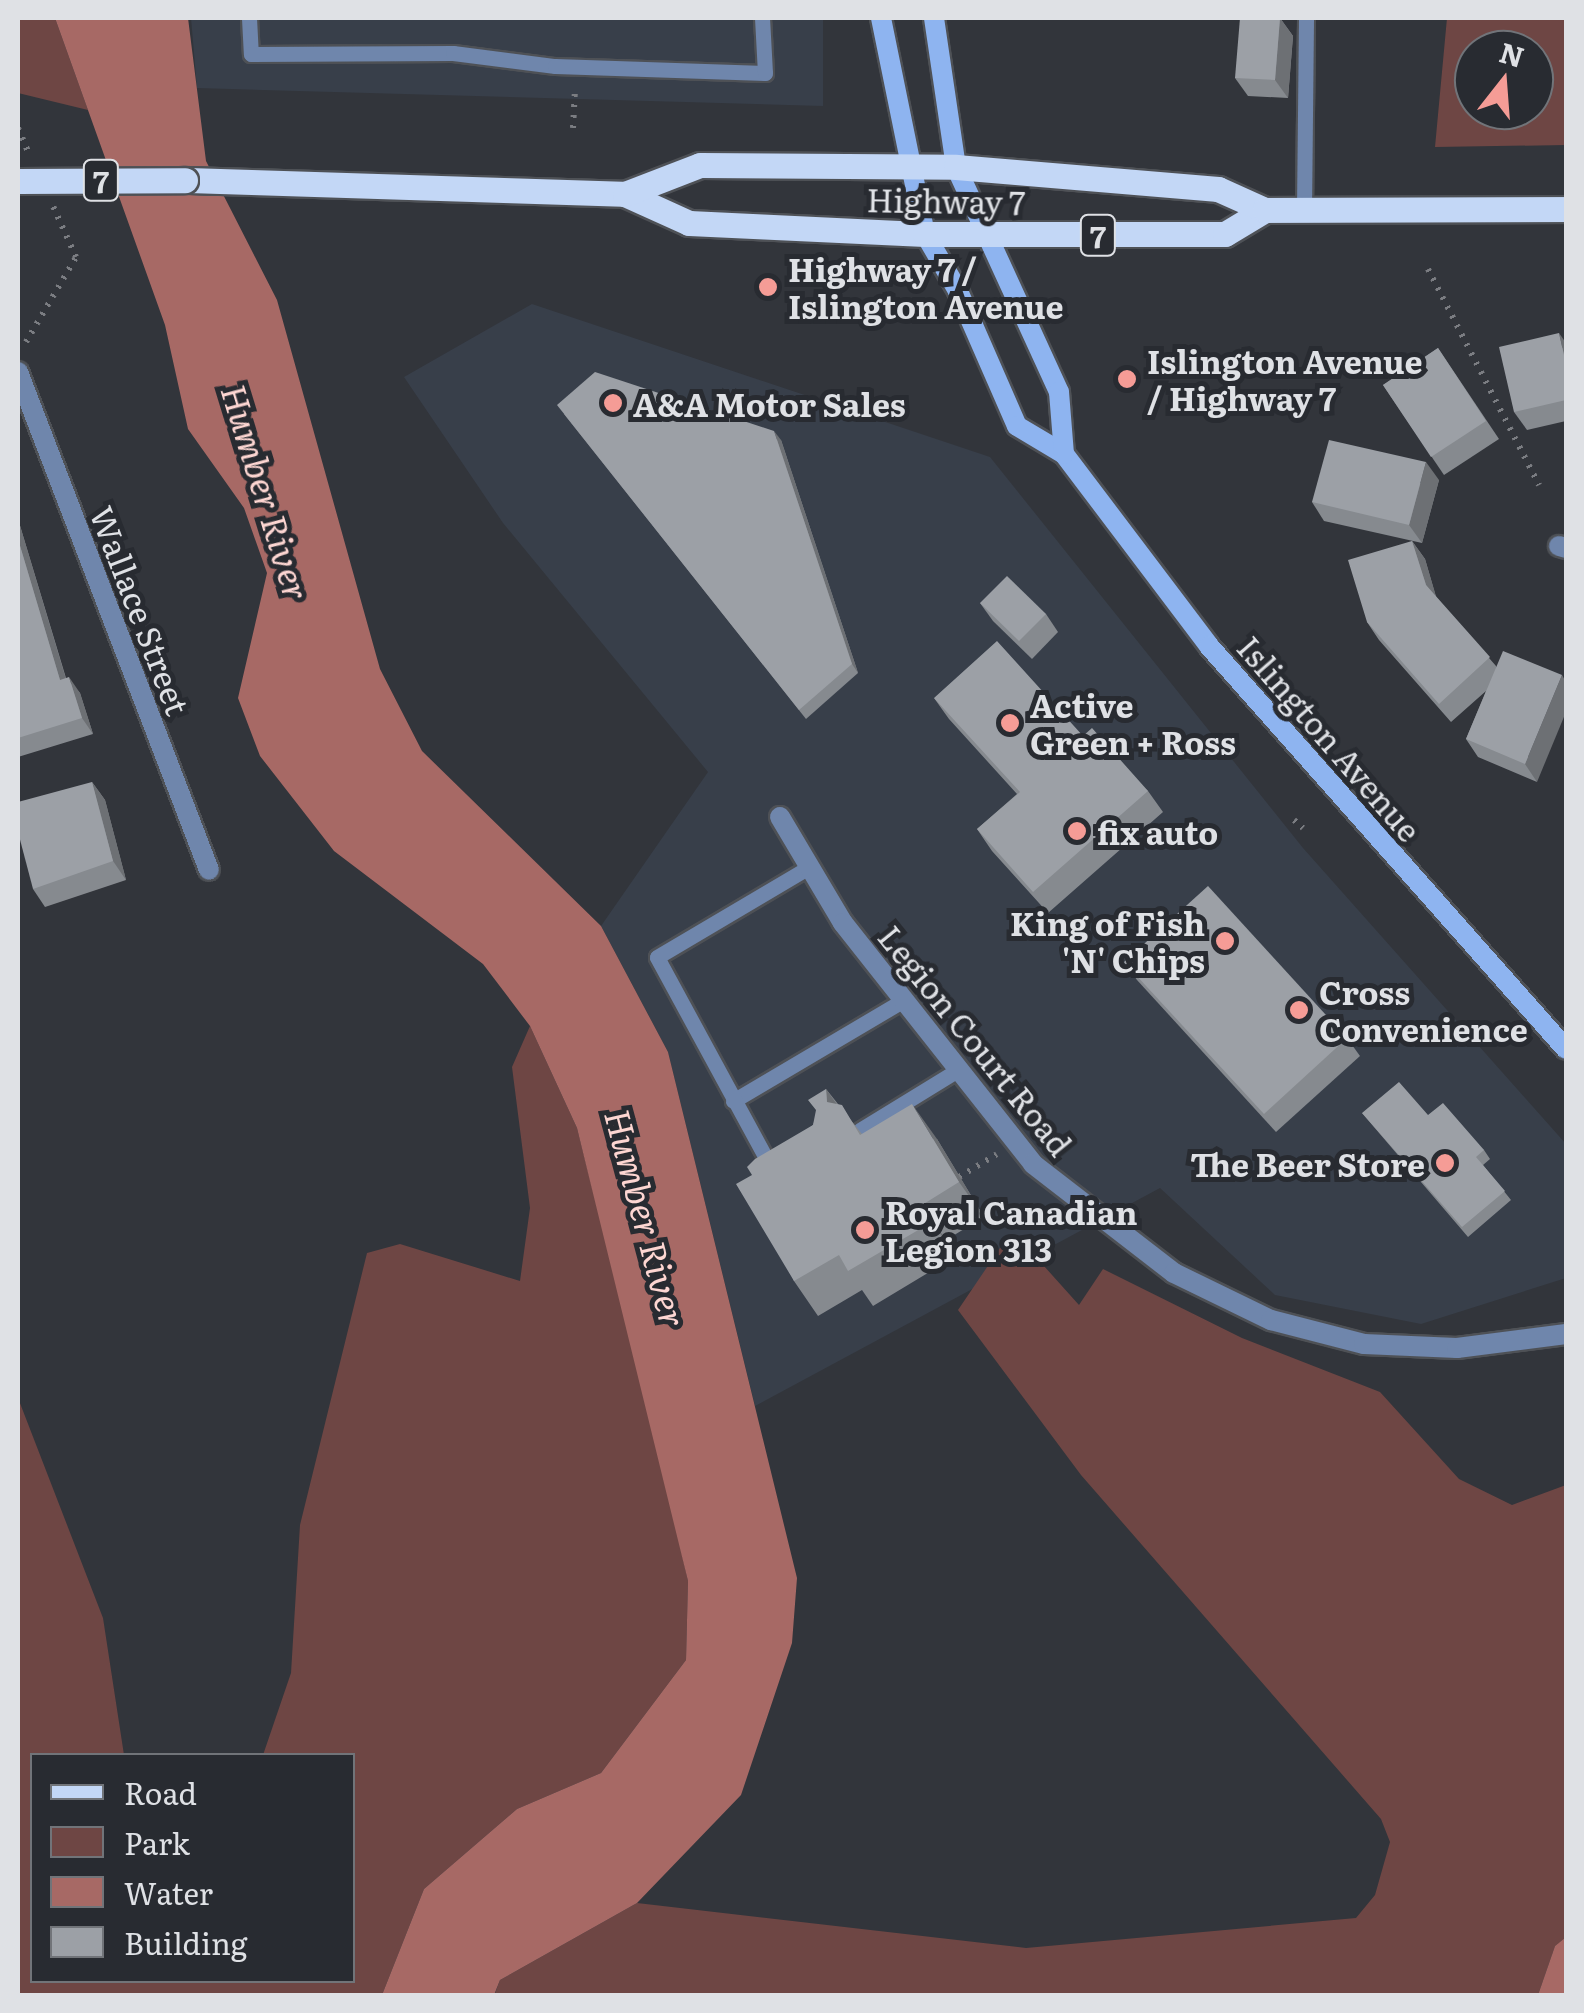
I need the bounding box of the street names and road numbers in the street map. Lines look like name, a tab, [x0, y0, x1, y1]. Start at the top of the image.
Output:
road number: 7	[81, 155, 121, 205]
street label: Highway 7	[866, 179, 1026, 221]
road number: 7	[1078, 210, 1118, 260]
street label: Wallace Street	[84, 500, 198, 720]
street label: Islington Avenue	[1231, 628, 1429, 848]
street label: Legion Court Road	[871, 917, 1081, 1163]

